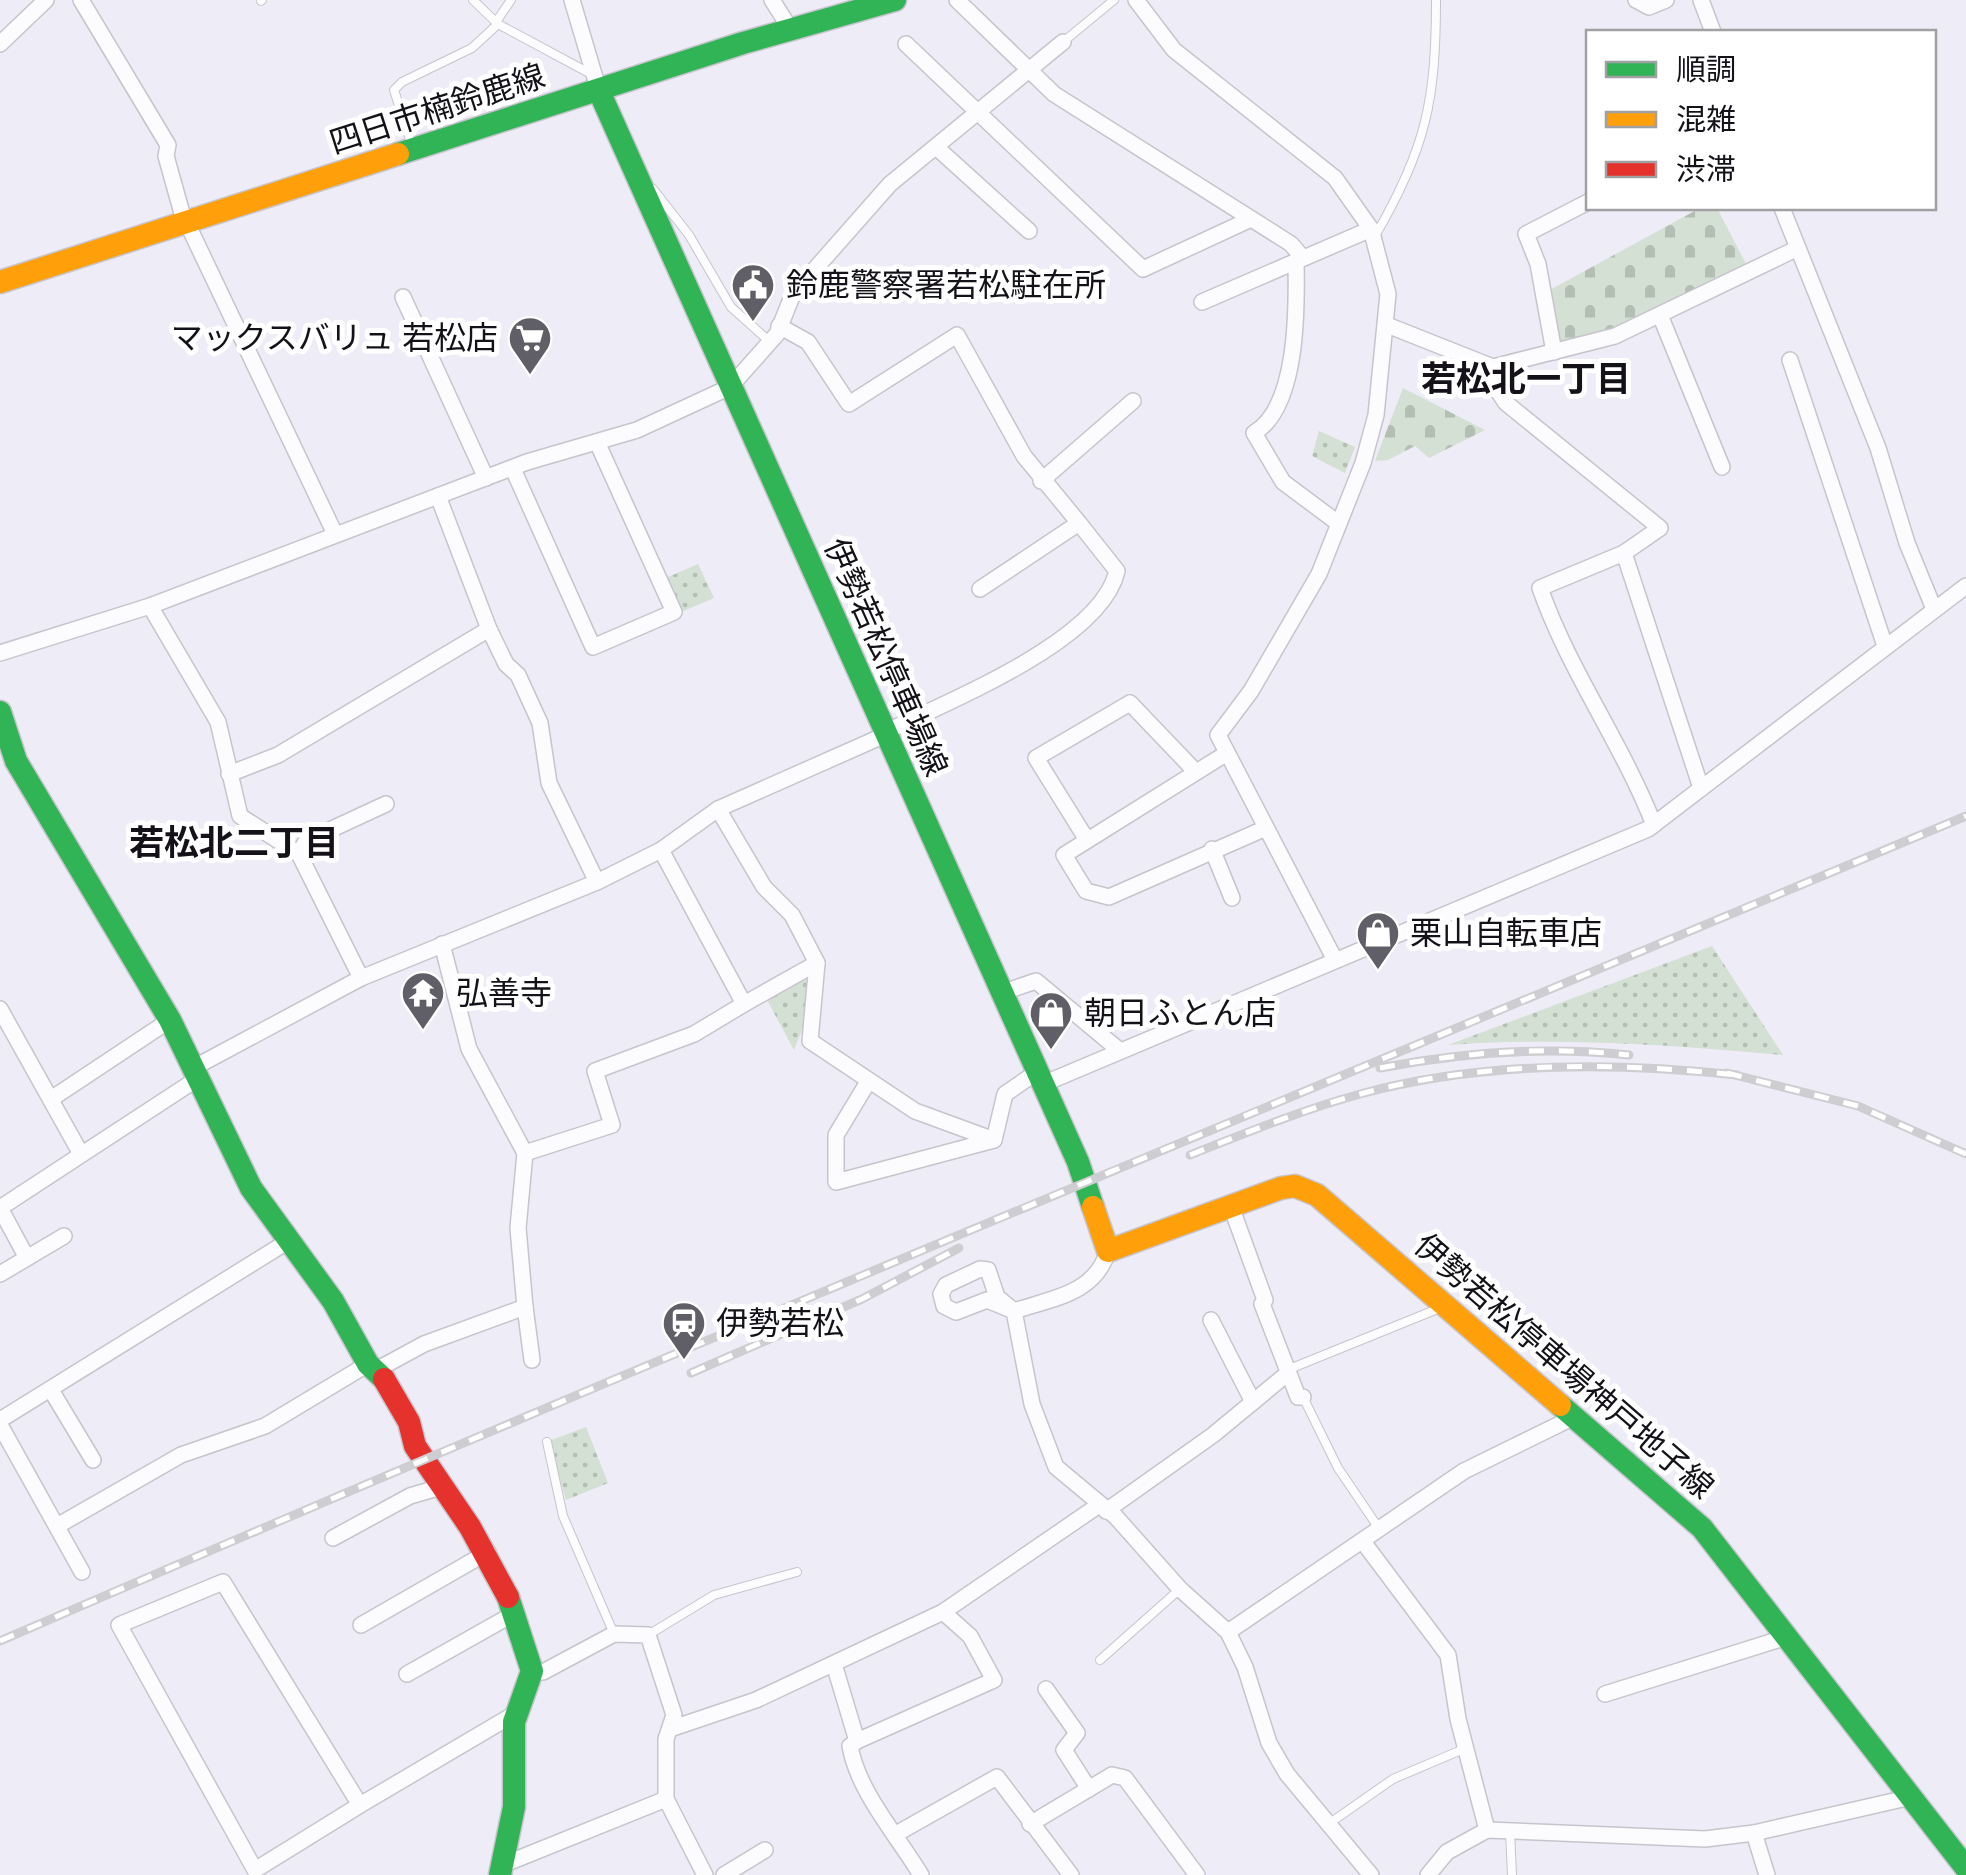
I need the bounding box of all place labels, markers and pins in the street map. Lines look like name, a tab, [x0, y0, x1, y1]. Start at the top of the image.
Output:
public building icon: 鈴鹿警察署若松駐在所	[730, 262, 776, 323]
place label: 鈴鹿警察署若松駐在所	[786, 264, 1106, 303]
supermarket icon: マックスバリュ 若松店	[507, 315, 553, 376]
place label: マックスバリュ 若松店	[171, 317, 498, 356]
shop icon: 栗山自転車店	[1355, 910, 1401, 971]
place label: 栗山自転車店	[1410, 912, 1602, 951]
temple icon: 弘善寺	[400, 970, 446, 1031]
place label: 弘善寺	[456, 972, 552, 1011]
shop icon: 朝日ふとん店	[1028, 990, 1074, 1051]
place label: 朝日ふとん店	[1084, 992, 1276, 1031]
station icon: 伊勢若松	[661, 1300, 707, 1361]
place label: 伊勢若松	[716, 1302, 844, 1341]

